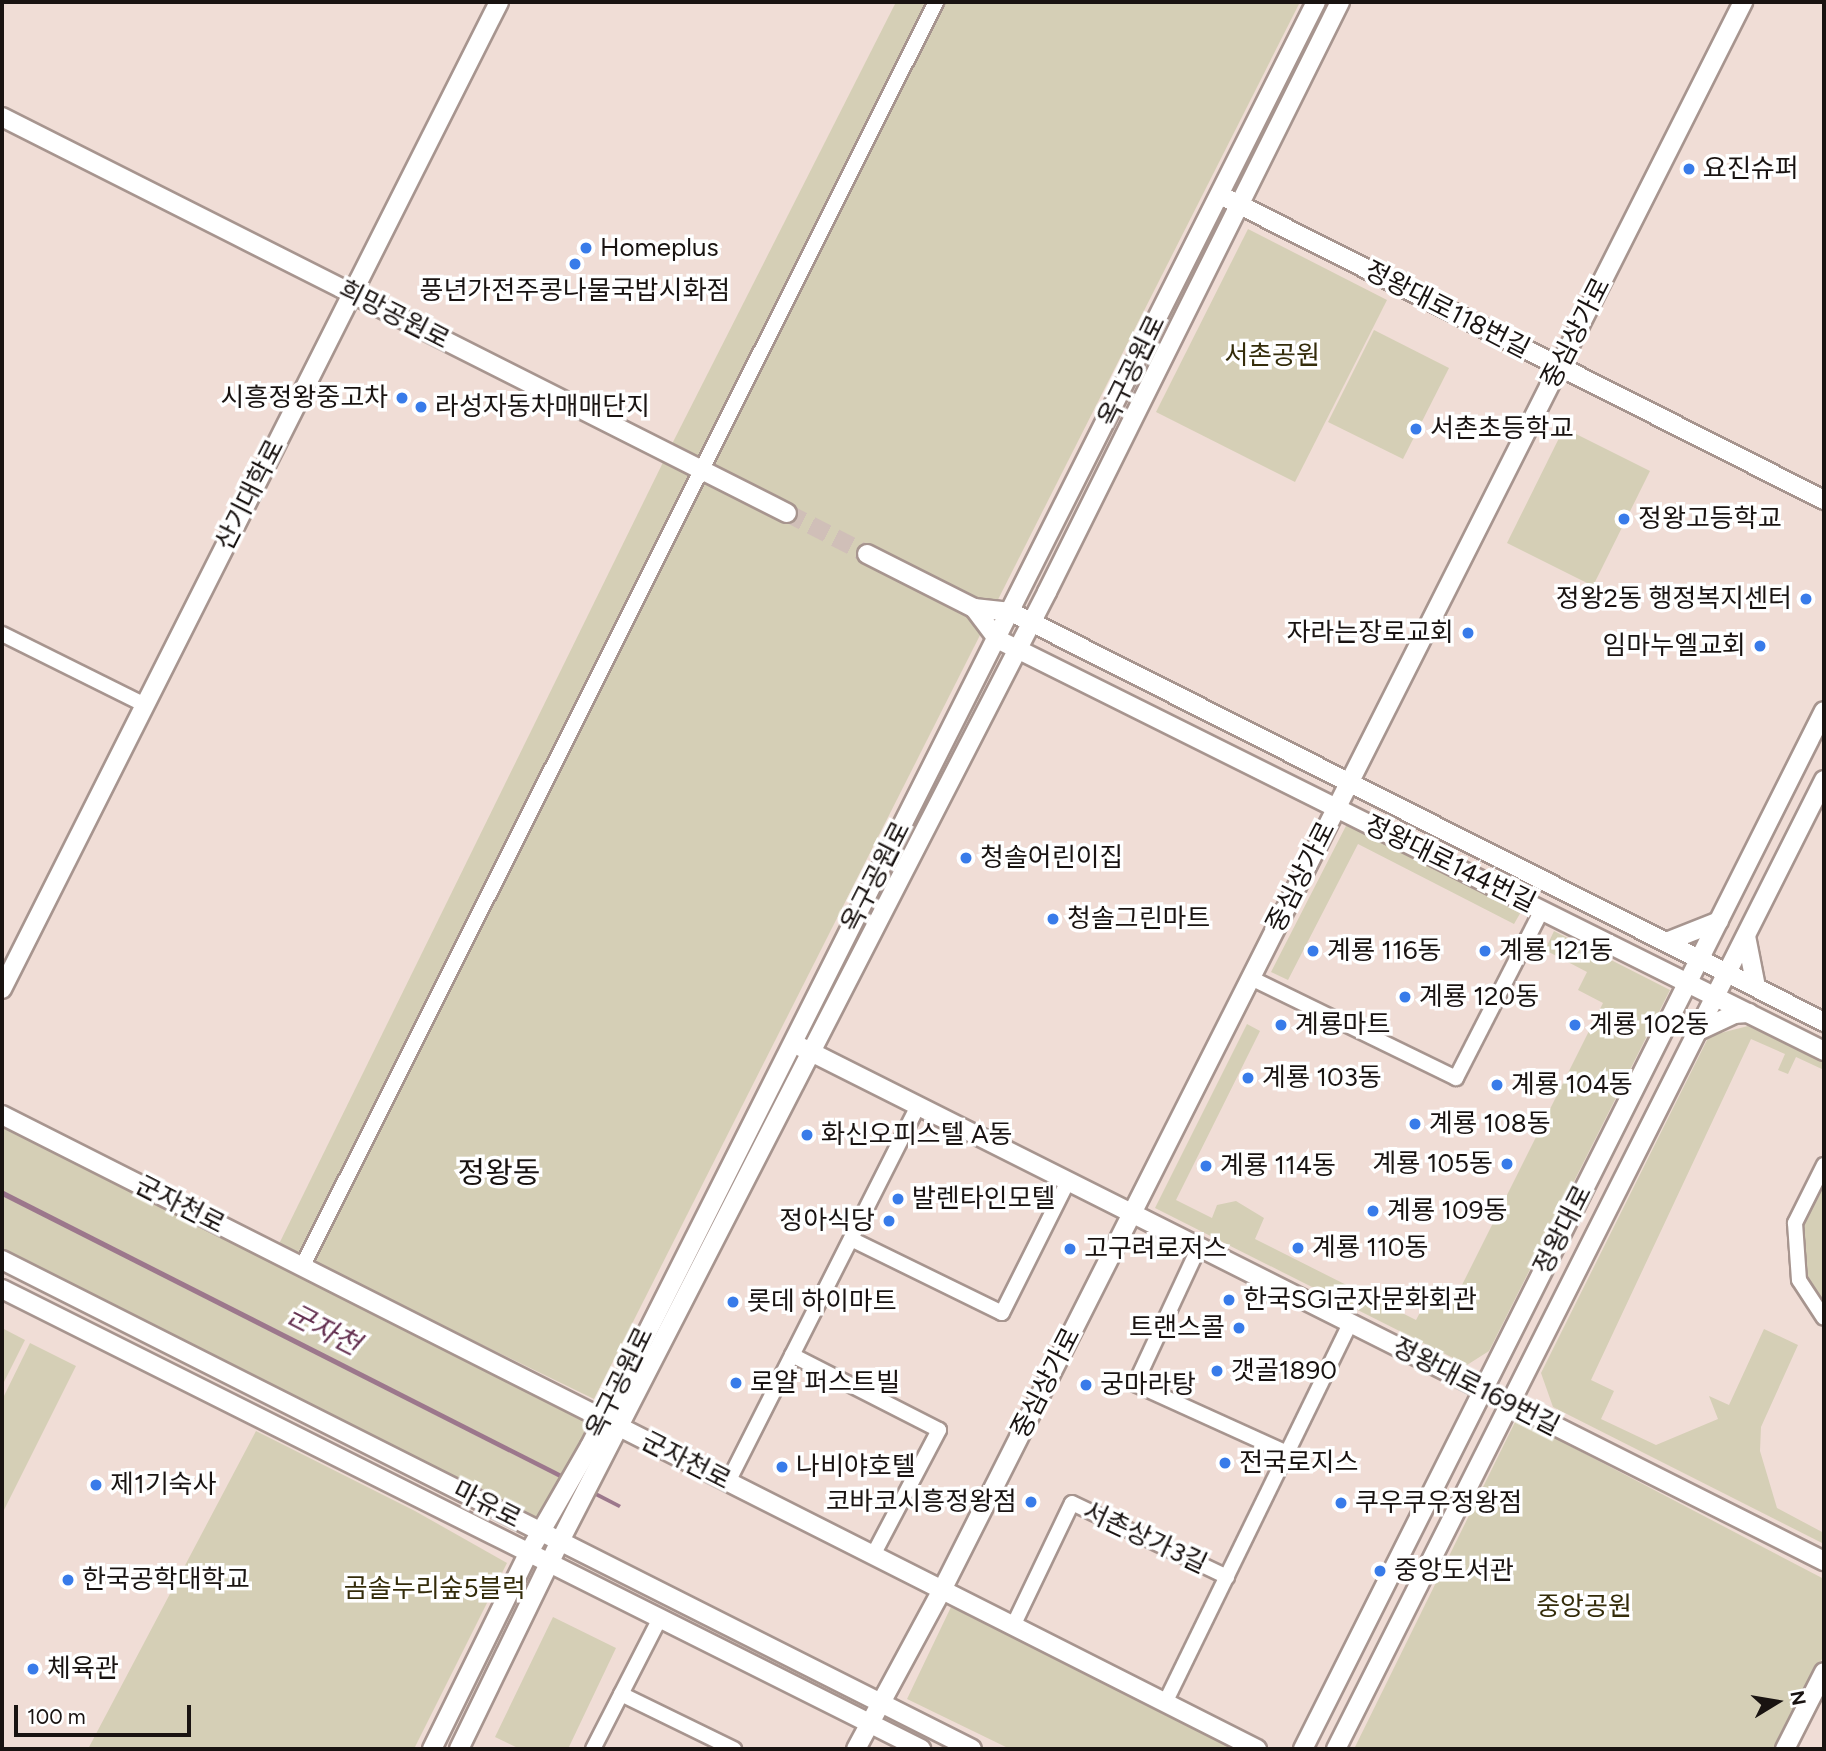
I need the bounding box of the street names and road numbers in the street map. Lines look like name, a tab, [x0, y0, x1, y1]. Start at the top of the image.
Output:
street label: 정왕대로118번길	[1359, 255, 1535, 365]
street label: 중심상가로	[1535, 273, 1617, 393]
street label: 희망공원로	[334, 274, 454, 356]
street label: 옥구공원로	[1092, 310, 1172, 432]
street label: 산기대학로	[209, 435, 291, 555]
street label: 정왕대로144번길	[1359, 809, 1541, 919]
street label: 옥구공원로	[835, 817, 917, 937]
street label: 중심상가로	[1260, 817, 1342, 937]
street label: 군자천로	[130, 1169, 230, 1241]
street label: 정왕대로	[1527, 1180, 1599, 1280]
street label: 옥구공원로	[580, 1322, 660, 1444]
street label: 중심상가로	[1005, 1323, 1087, 1443]
street label: 정왕대로169번길	[1387, 1331, 1565, 1443]
street label: 군자천로	[636, 1425, 736, 1497]
street label: 마유로	[448, 1475, 526, 1535]
street label: 서촌상가3길	[1078, 1496, 1212, 1580]

